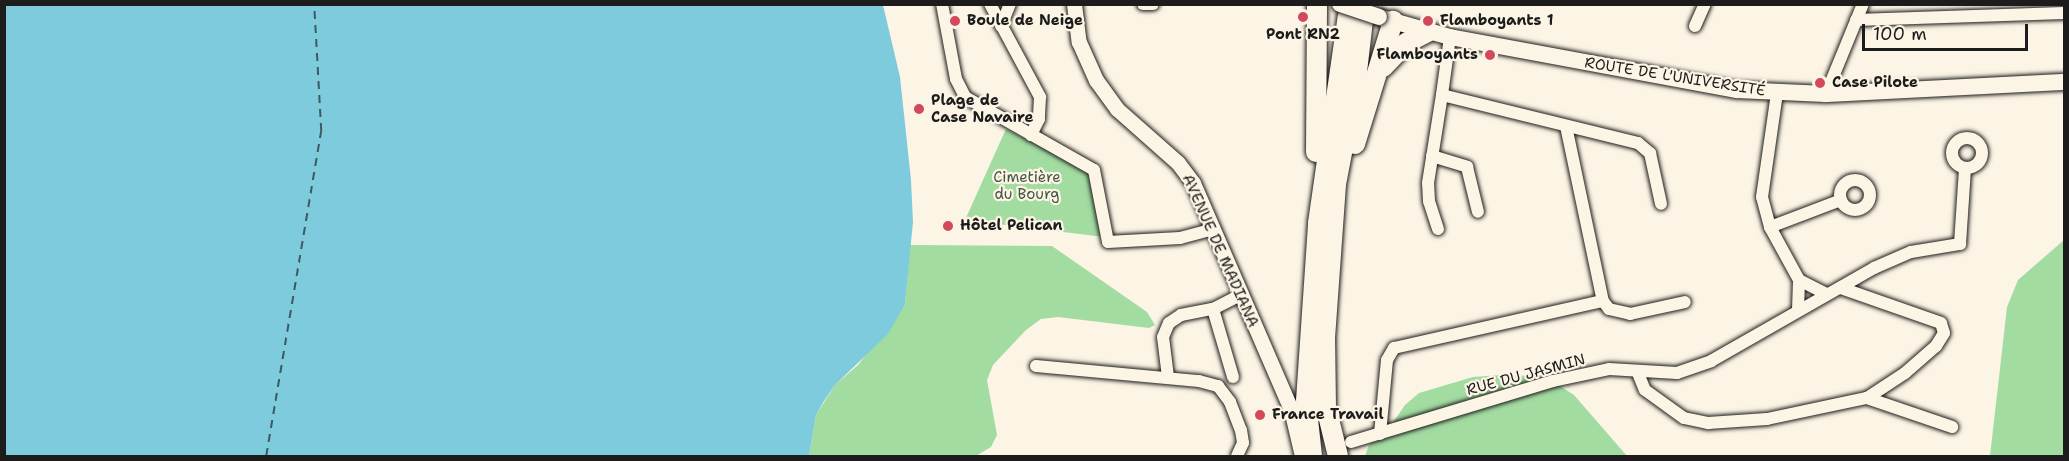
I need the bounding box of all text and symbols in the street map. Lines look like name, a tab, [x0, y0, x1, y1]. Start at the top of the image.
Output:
marker: Pont RN2	[1296, 10, 1310, 24]
place label: Boule de Neige	[967, 12, 1083, 30]
place label: Flamboyants 1	[1440, 12, 1554, 30]
scale bar	[1865, 12, 2032, 50]
marker: Boule de Neige	[948, 14, 962, 28]
marker: Flamboyants 1	[1421, 14, 1435, 28]
text: 100 m	[1873, 22, 1927, 46]
place label: Pont RN2	[1266, 26, 1340, 44]
place label: Flamboyants	[1376, 46, 1478, 64]
marker: Flamboyants	[1483, 48, 1497, 62]
street label: ROUTE DE L'UNIVERSITÉ	[1583, 54, 1767, 100]
place label: Case Pilote	[1832, 74, 1918, 92]
marker: Case Pilote	[1813, 76, 1827, 90]
place label: Plage de Case Navaire	[931, 91, 1033, 126]
marker: Plage de Case Navaire	[912, 102, 926, 116]
park label: Cimetière du Bourg	[993, 168, 1061, 203]
street label: AVENUE DE MADIANA	[1178, 172, 1262, 330]
place label: Hôtel Pelican	[960, 217, 1063, 235]
marker: Hôtel Pelican	[941, 219, 955, 233]
street label: RUE DU JASMIN	[1465, 350, 1587, 400]
place label: France Travail	[1272, 406, 1384, 424]
marker: France Travail	[1253, 408, 1267, 422]

